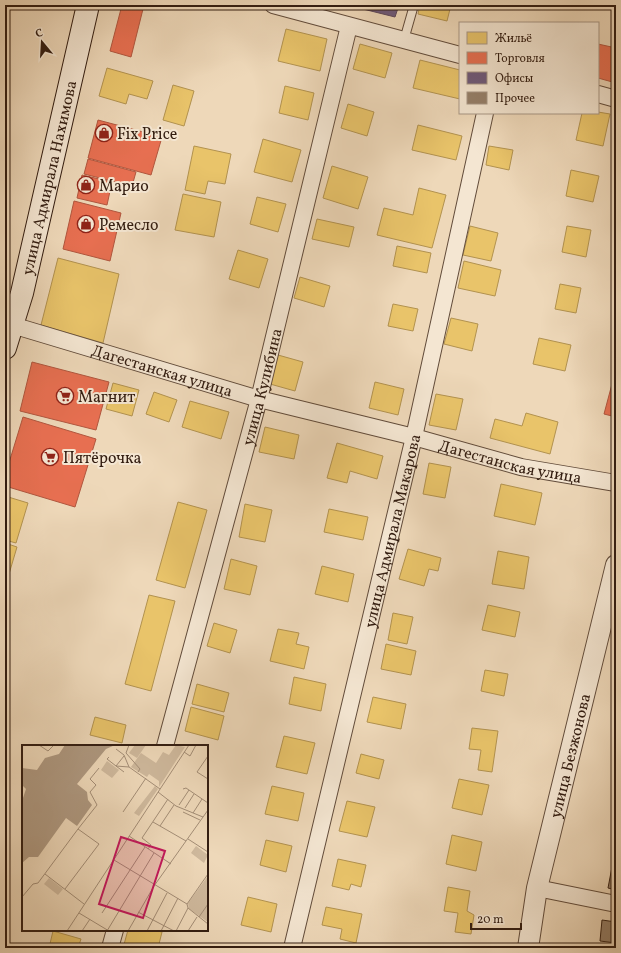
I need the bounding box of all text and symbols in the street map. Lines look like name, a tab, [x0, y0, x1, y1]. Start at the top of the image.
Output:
north arrow	[22, 22, 62, 62]
legend	[459, 22, 599, 114]
text: С	[34, 26, 45, 42]
text: Жильё	[495, 31, 532, 47]
text: Торговля	[495, 51, 545, 67]
text: Офисы	[495, 71, 534, 87]
street label: улица Адмирала Нахимова	[17, 78, 83, 278]
text: Прочее	[495, 91, 535, 107]
shop icon: Fix Price	[94, 123, 114, 143]
place label: Fix Price	[117, 124, 177, 146]
shop icon: Марио	[76, 175, 96, 195]
place label: Марио	[99, 176, 149, 198]
shop icon: Ремесло	[76, 214, 96, 234]
place label: Ремесло	[99, 215, 159, 237]
street label: улица Кулибина	[238, 326, 289, 448]
street label: Дагестанская улица	[89, 340, 235, 404]
supermarket icon: Магнит	[55, 386, 75, 406]
place label: Магнит	[78, 387, 135, 409]
street label: улица Адмирала Макарова	[360, 432, 427, 630]
street label: Дагестанская улица	[436, 435, 583, 490]
supermarket icon: Пятёрочка	[40, 447, 60, 467]
place label: Пятёрочка	[63, 448, 142, 470]
street label: улица Безжонова	[545, 691, 597, 821]
inset map	[22, 745, 208, 931]
scale bar	[471, 905, 521, 931]
text: 20 m	[477, 912, 504, 928]

